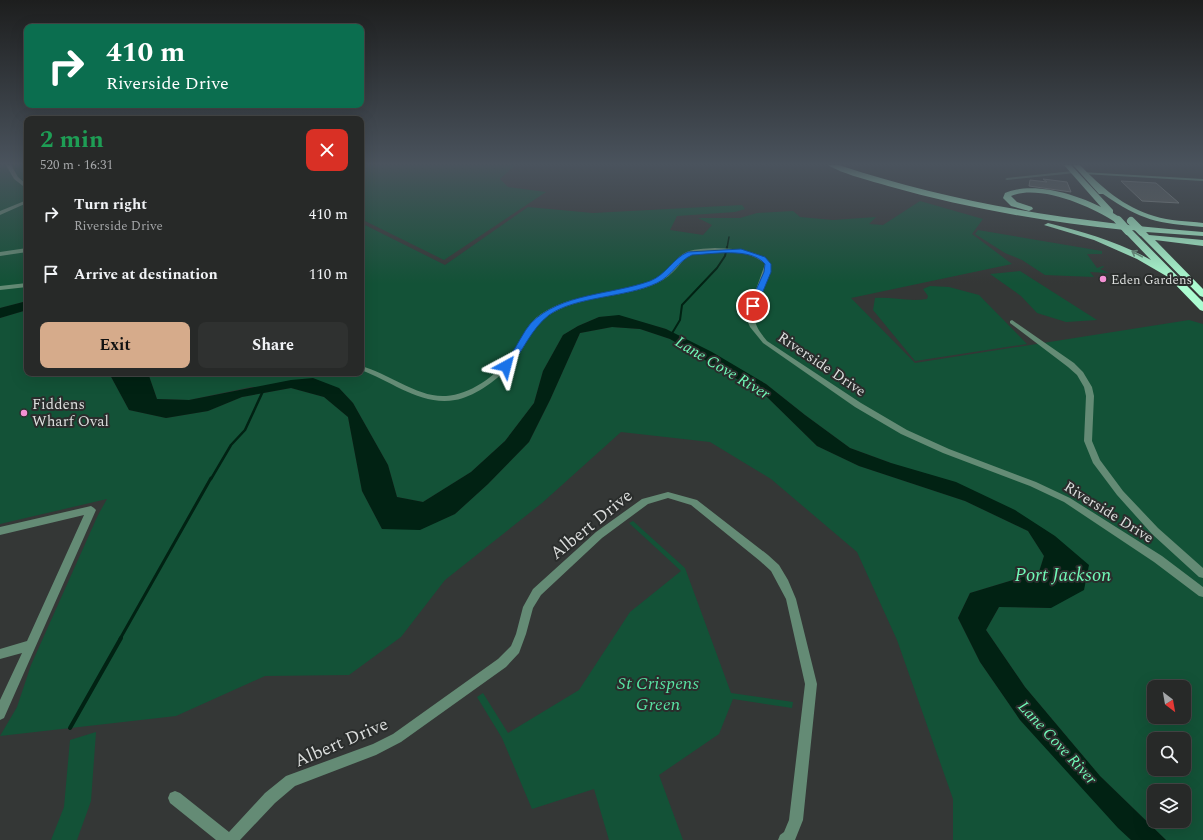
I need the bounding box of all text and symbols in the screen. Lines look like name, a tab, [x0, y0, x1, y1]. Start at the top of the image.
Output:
text: 410 m	[106, 31, 185, 74]
icon: right	[40, 40, 92, 92]
text: Riverside Drive	[106, 70, 229, 97]
text: 2 min	[40, 122, 104, 158]
button: close	[306, 129, 348, 171]
text: 520 m · 16:31	[40, 155, 113, 175]
text: Turn right	[74, 193, 147, 216]
icon: right	[40, 203, 62, 225]
text: 410 m	[309, 203, 348, 226]
text: Riverside Drive	[74, 216, 163, 236]
one-way arrow	[1131, 250, 1143, 258]
icon: arrive	[40, 263, 62, 285]
text: Arrive at destination	[74, 263, 218, 286]
text: 110 m	[309, 263, 348, 286]
place label: Eden Gardens	[1111, 270, 1192, 290]
marker: Eden Gardens	[1098, 274, 1108, 284]
pin	[736, 289, 770, 323]
icon: arrive	[742, 295, 764, 317]
button: Exit	[40, 322, 190, 368]
button: Share	[198, 322, 348, 368]
street label: Riverside Drive	[773, 326, 871, 403]
water label: Lane Cove River	[670, 330, 775, 406]
position arrow	[485, 345, 527, 387]
place label: Fiddens Wharf Oval	[32, 393, 109, 433]
marker: Fiddens Wharf Oval	[19, 408, 29, 418]
street label: Riverside Drive	[1059, 476, 1158, 549]
street label: Albert Drive	[544, 483, 639, 566]
water label: Port Jackson	[1015, 561, 1111, 590]
park label: St Crispens Green	[617, 670, 699, 718]
north arrow	[1147, 680, 1191, 724]
map controls	[1147, 680, 1191, 828]
water label: Lane Cove River	[1012, 695, 1103, 790]
street label: Albert Drive	[290, 711, 392, 774]
button: search	[1147, 732, 1191, 776]
button: layers	[1147, 784, 1191, 828]

